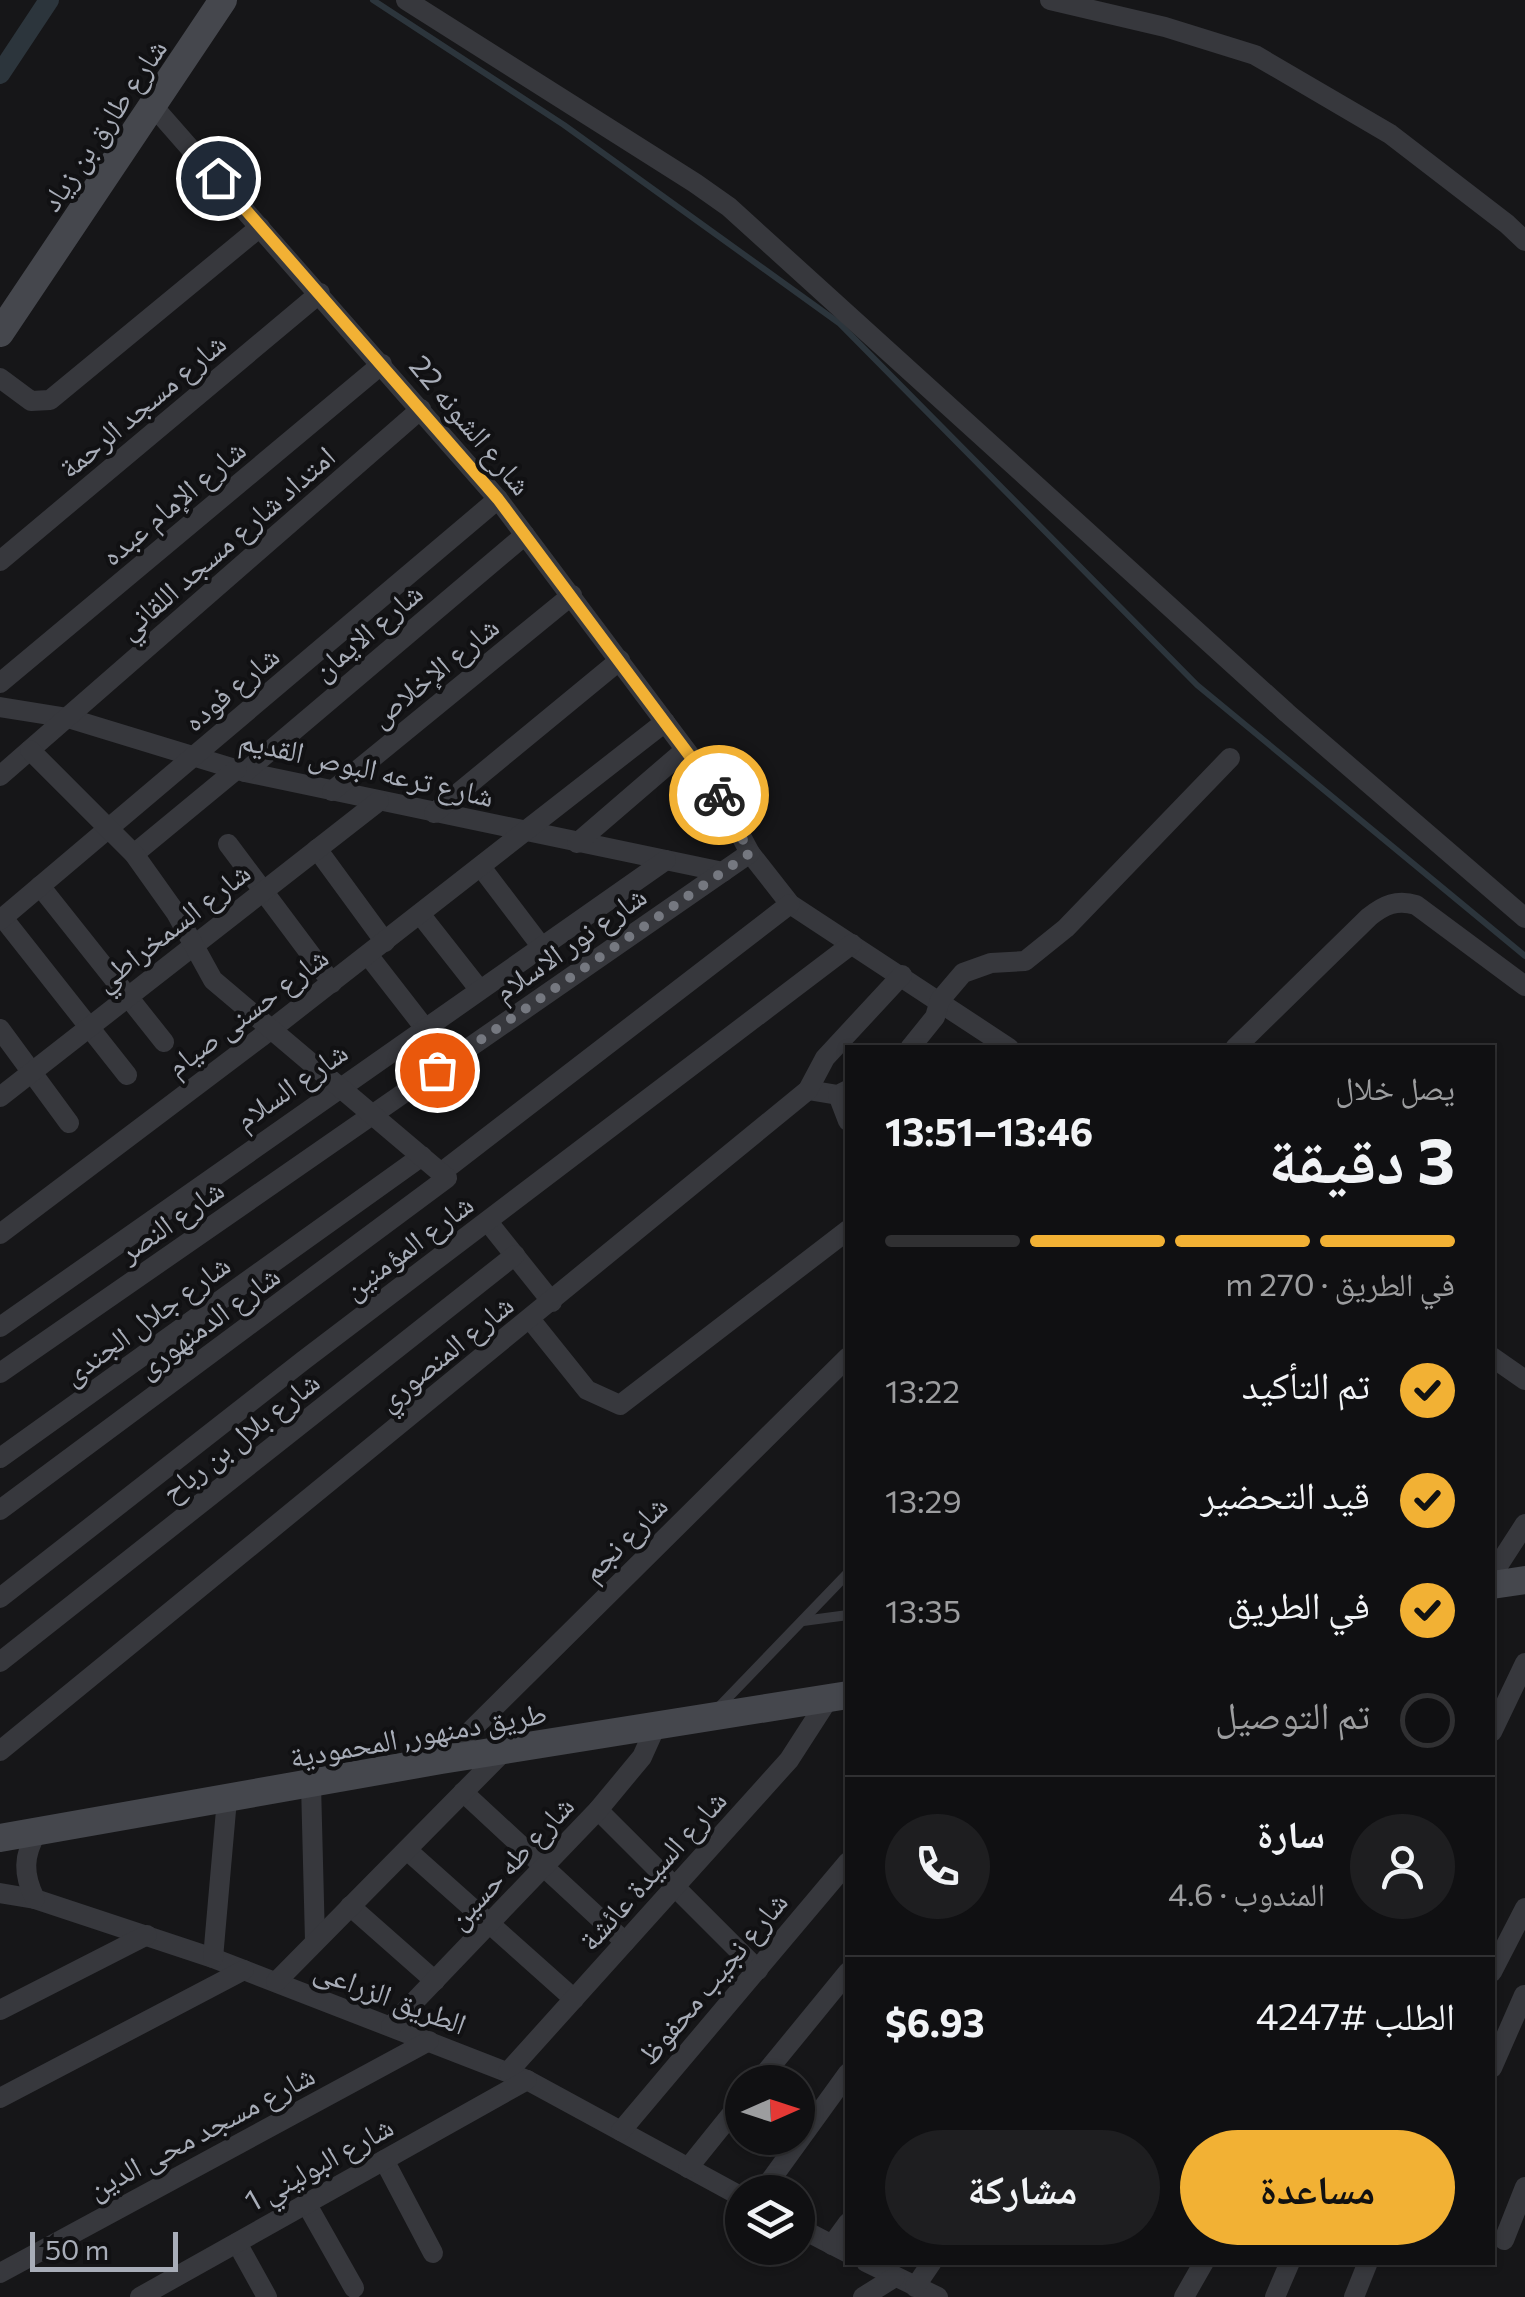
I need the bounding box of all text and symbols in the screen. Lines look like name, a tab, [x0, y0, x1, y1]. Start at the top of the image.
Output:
street label: شارع طارق بن زياد	[31, 31, 176, 219]
pin	[176, 136, 261, 221]
icon: home	[191, 151, 246, 206]
street label: شارع مسجد الرحمة	[50, 323, 234, 487]
street label: شارع الشونه 22	[401, 347, 541, 503]
street label: شارع الإمام عبده	[92, 430, 254, 575]
street label: امتداد شارع مسجد اللقاني	[109, 436, 346, 651]
street label: شارع الايمان	[303, 573, 431, 689]
street label: شارع الإخلاص	[361, 607, 507, 736]
street label: شارع فوده	[174, 636, 288, 740]
street label: شارع ترعه البوص القديم	[235, 719, 498, 817]
courier	[669, 745, 769, 845]
icon: bike	[692, 768, 747, 823]
street label: شارع السمخراطي	[85, 852, 261, 1004]
street label: شارع نور الاسلام	[486, 876, 654, 1011]
street label: شارع حسنى صيام	[158, 937, 336, 1085]
pin	[395, 1028, 480, 1113]
street label: شارع السلام	[226, 1032, 355, 1139]
icon: bag	[410, 1043, 465, 1098]
text: يصل خلال	[1335, 1067, 1455, 1107]
text: 13:46–13:51	[885, 1107, 1093, 1154]
text: 3 دقيقة	[1268, 1118, 1455, 1197]
street label: شارع النصر	[109, 1169, 232, 1272]
street label: شارع المؤمنين	[335, 1184, 481, 1308]
street label: شارع جلال الجندى	[54, 1245, 238, 1394]
street label: شارع الدمنهورى	[128, 1256, 288, 1387]
text: في الطريق · 270 m	[1225, 1263, 1455, 1303]
street label: شارع المنصوري	[368, 1285, 525, 1423]
text: تم التأكيد	[1242, 1360, 1370, 1407]
street label: شارع بلال بن رباح	[152, 1362, 327, 1511]
icon: check	[1400, 1363, 1455, 1418]
text: 13:22	[885, 1370, 960, 1410]
text: قيد التحضير	[1200, 1470, 1370, 1517]
icon: check	[1400, 1473, 1455, 1528]
text: 13:29	[885, 1480, 962, 1520]
street label: شارع نجم	[572, 1486, 677, 1591]
text: في الطريق	[1227, 1580, 1370, 1627]
icon: check	[1400, 1583, 1455, 1638]
text: 13:35	[885, 1590, 961, 1630]
text: تم التوصيل	[1215, 1690, 1370, 1737]
street label: طريق دمنهور, المحمودية	[287, 1692, 550, 1776]
street label: شارع السيدة عائشة	[569, 1781, 735, 1959]
street label: شارع طه حسين	[438, 1787, 582, 1938]
text: سارة	[1257, 1809, 1325, 1856]
button: phone	[885, 1814, 990, 1919]
button: person	[1350, 1814, 1455, 1919]
text: المندوب · 4.6	[1168, 1873, 1325, 1913]
street label: شارع نجيب محفوظ	[628, 1883, 796, 2073]
street label: الطريق الزراعى	[309, 1949, 472, 2043]
text: الطلب #4247	[1256, 1991, 1455, 2038]
text: $6.93	[885, 1998, 985, 2045]
street label: شارع مسجد محى الدين	[80, 2055, 321, 2208]
north arrow	[725, 2065, 815, 2155]
map controls	[725, 2065, 815, 2265]
street label: شارع البوليني 1	[237, 2106, 402, 2225]
button: مشاركة	[885, 2130, 1160, 2245]
button: مساعدة	[1180, 2130, 1455, 2245]
button: layers	[725, 2175, 815, 2265]
scale bar	[30, 2227, 178, 2272]
text: 50 m	[45, 2232, 109, 2266]

